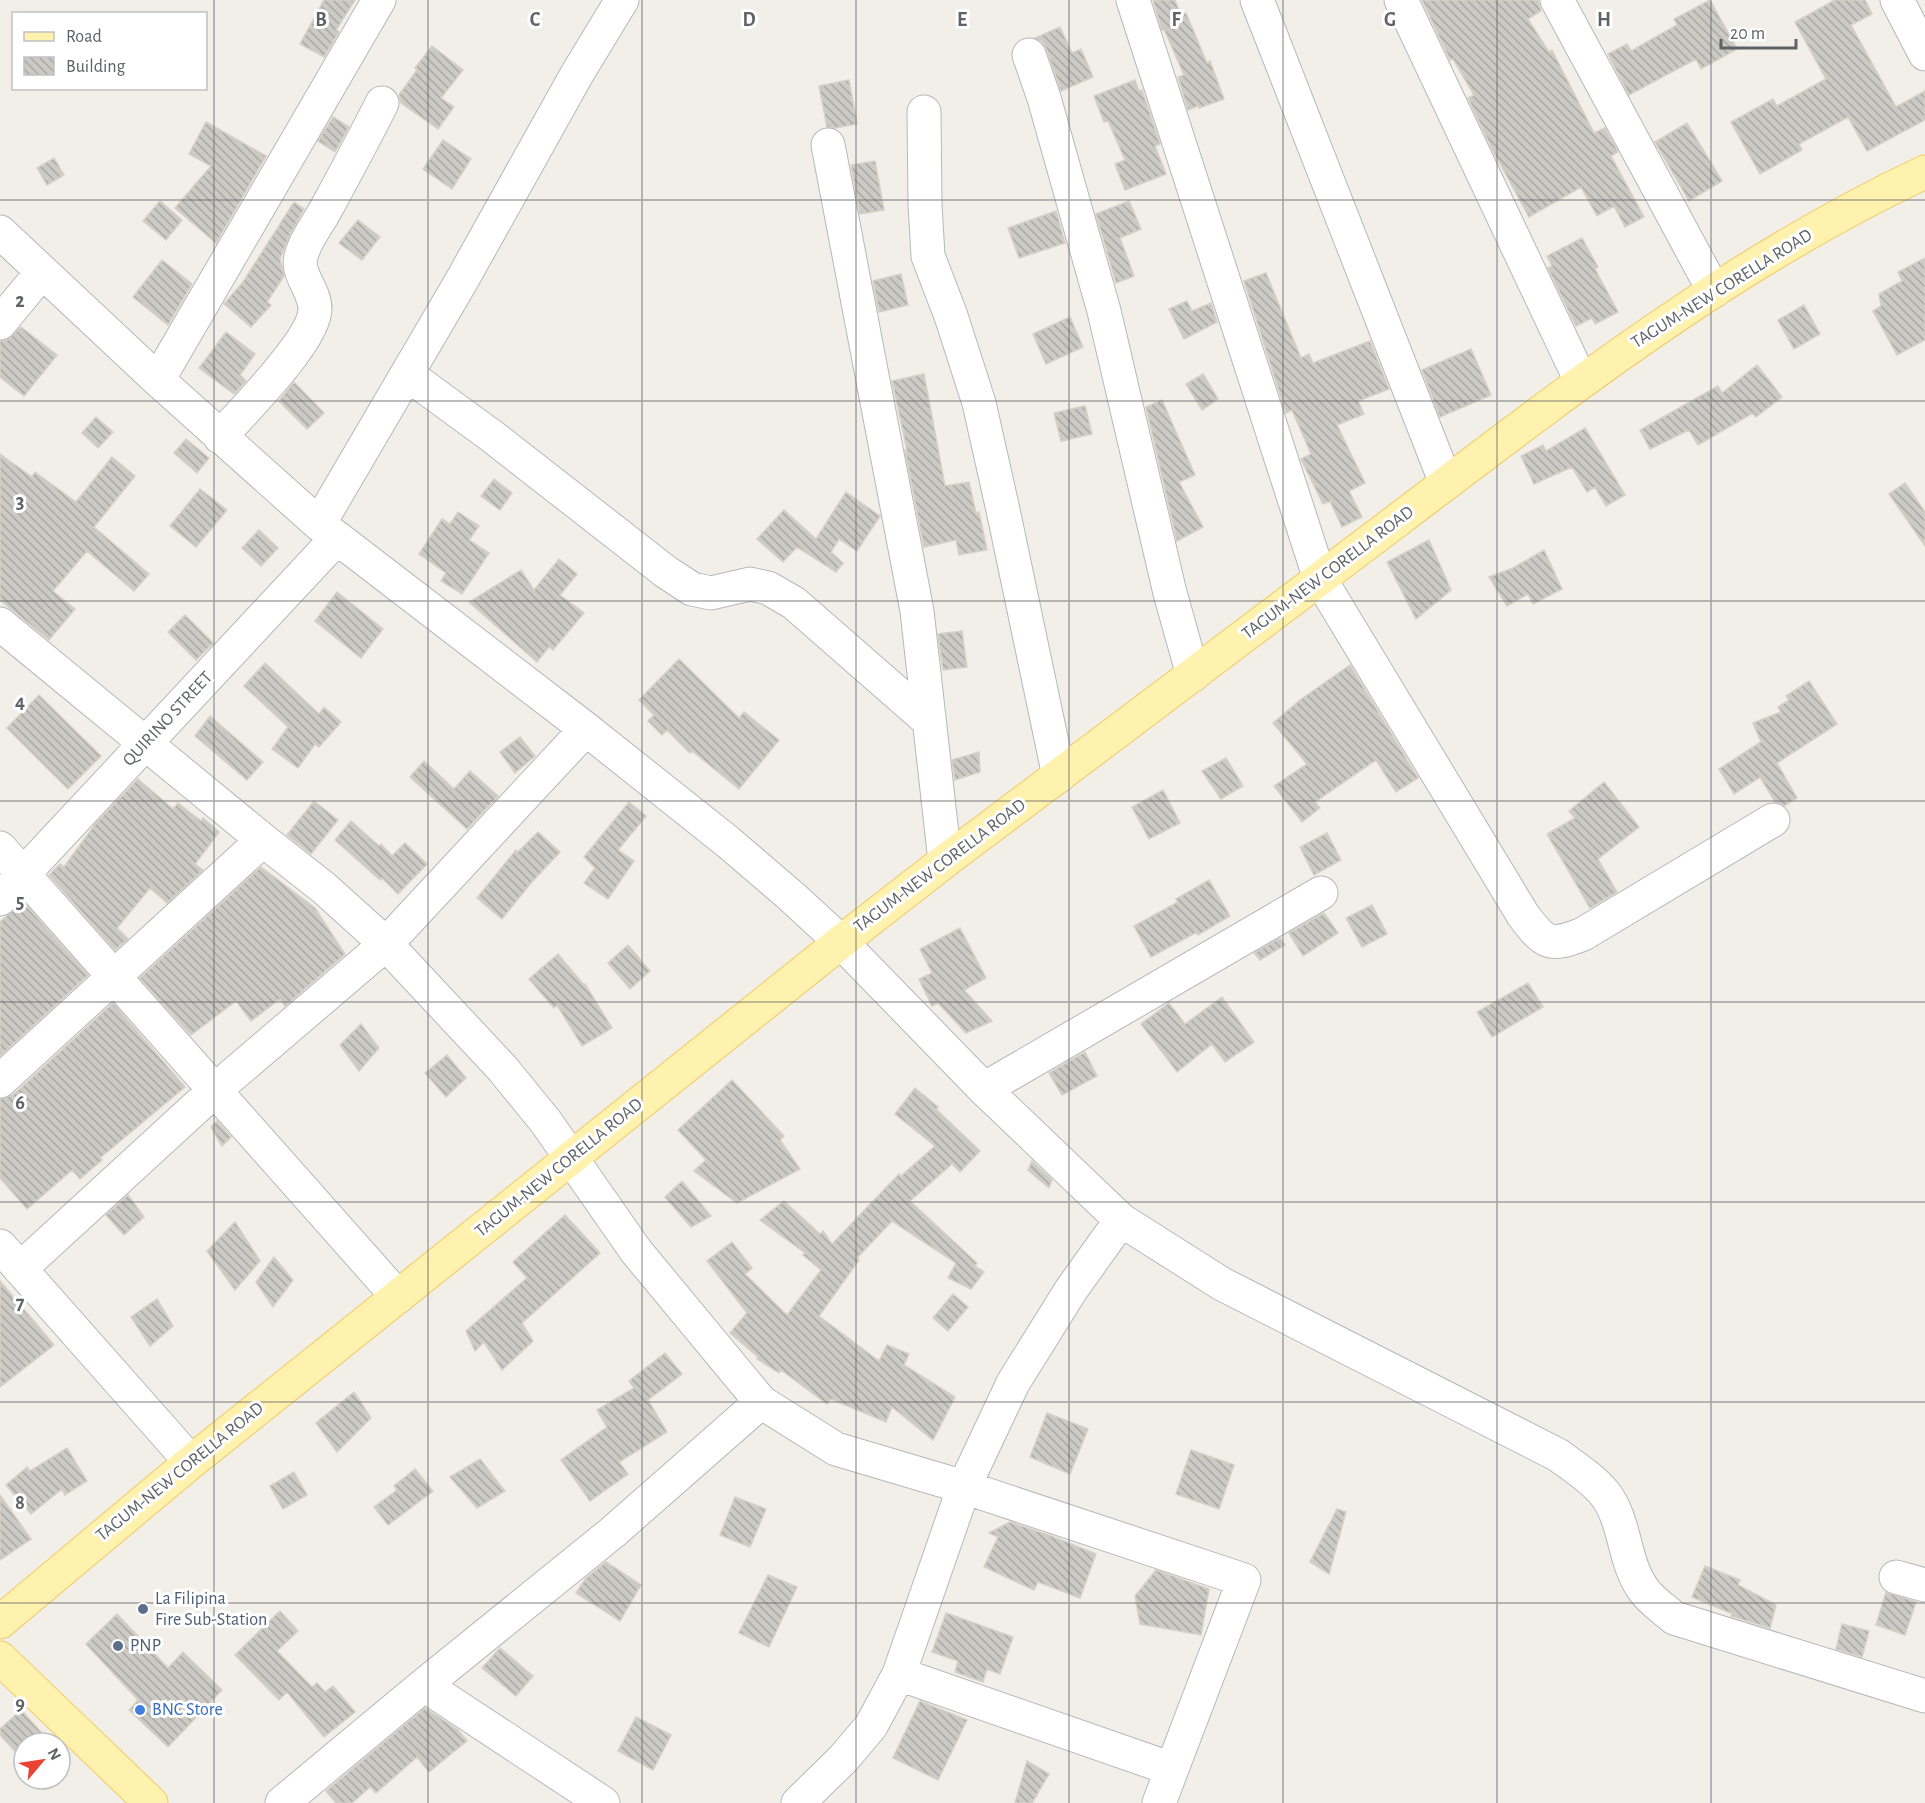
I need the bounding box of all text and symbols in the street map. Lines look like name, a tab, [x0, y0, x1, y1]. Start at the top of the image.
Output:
text: B	[315, 10, 327, 30]
text: C	[530, 10, 541, 30]
text: D	[742, 10, 756, 30]
text: E	[957, 10, 967, 30]
text: F	[1171, 10, 1181, 30]
text: G	[1384, 10, 1396, 30]
text: H	[1597, 10, 1611, 30]
legend	[12, 12, 207, 90]
scale bar	[1721, 12, 1796, 50]
text: 20 m	[1730, 25, 1765, 43]
text: Road	[66, 28, 102, 46]
text: Building	[66, 58, 126, 76]
street label: TAGUM-NEW CORELLA ROAD	[1628, 226, 1816, 352]
text: 2	[15, 291, 25, 311]
text: 3	[16, 492, 24, 512]
street label: TAGUM-NEW CORELLA ROAD	[1239, 503, 1417, 643]
street label: QUIRINO STREET	[120, 668, 216, 770]
text: 4	[15, 692, 25, 712]
street label: TAGUM-NEW CORELLA ROAD	[851, 796, 1029, 936]
text: 5	[16, 892, 24, 912]
text: 6	[15, 1093, 25, 1113]
street label: TAGUM-NEW CORELLA ROAD	[472, 1095, 646, 1241]
text: 7	[16, 1293, 25, 1313]
street label: TAGUM-NEW CORELLA ROAD	[93, 1399, 267, 1545]
text: 8	[15, 1493, 25, 1513]
place label: La Filipina Fire Sub-Station	[155, 1590, 267, 1629]
marker: La Filipina Fire Sub-Station	[136, 1602, 150, 1616]
place label: PNP	[130, 1637, 161, 1655]
marker: PNP	[111, 1639, 125, 1653]
text: 9	[15, 1694, 25, 1714]
place label: BNC Store	[152, 1701, 223, 1719]
marker: BNC Store	[133, 1703, 147, 1717]
north arrow	[12, 1731, 72, 1791]
text: N	[45, 1745, 64, 1763]

